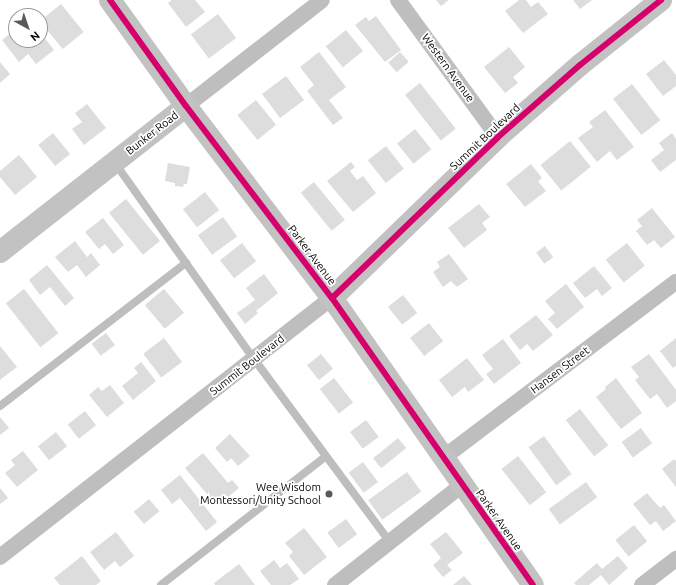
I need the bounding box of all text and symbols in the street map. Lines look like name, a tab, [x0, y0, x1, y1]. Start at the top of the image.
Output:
north arrow	[8, 8, 48, 48]
text: N	[28, 29, 42, 44]
street label: Western Avenue	[419, 31, 477, 105]
street label: Summit Boulevard	[447, 101, 523, 173]
street label: Bunker Road	[123, 108, 181, 158]
street label: Parker Avenue	[285, 222, 339, 288]
street label: Summit Boulevard	[207, 332, 287, 398]
street label: Hansen Street	[528, 344, 592, 396]
place label: Wee Wisdom Montessori/Unity School	[200, 481, 321, 507]
street label: Parker Avenue	[473, 487, 525, 553]
marker: Wee Wisdom Montessori/Unity School	[324, 489, 334, 499]

